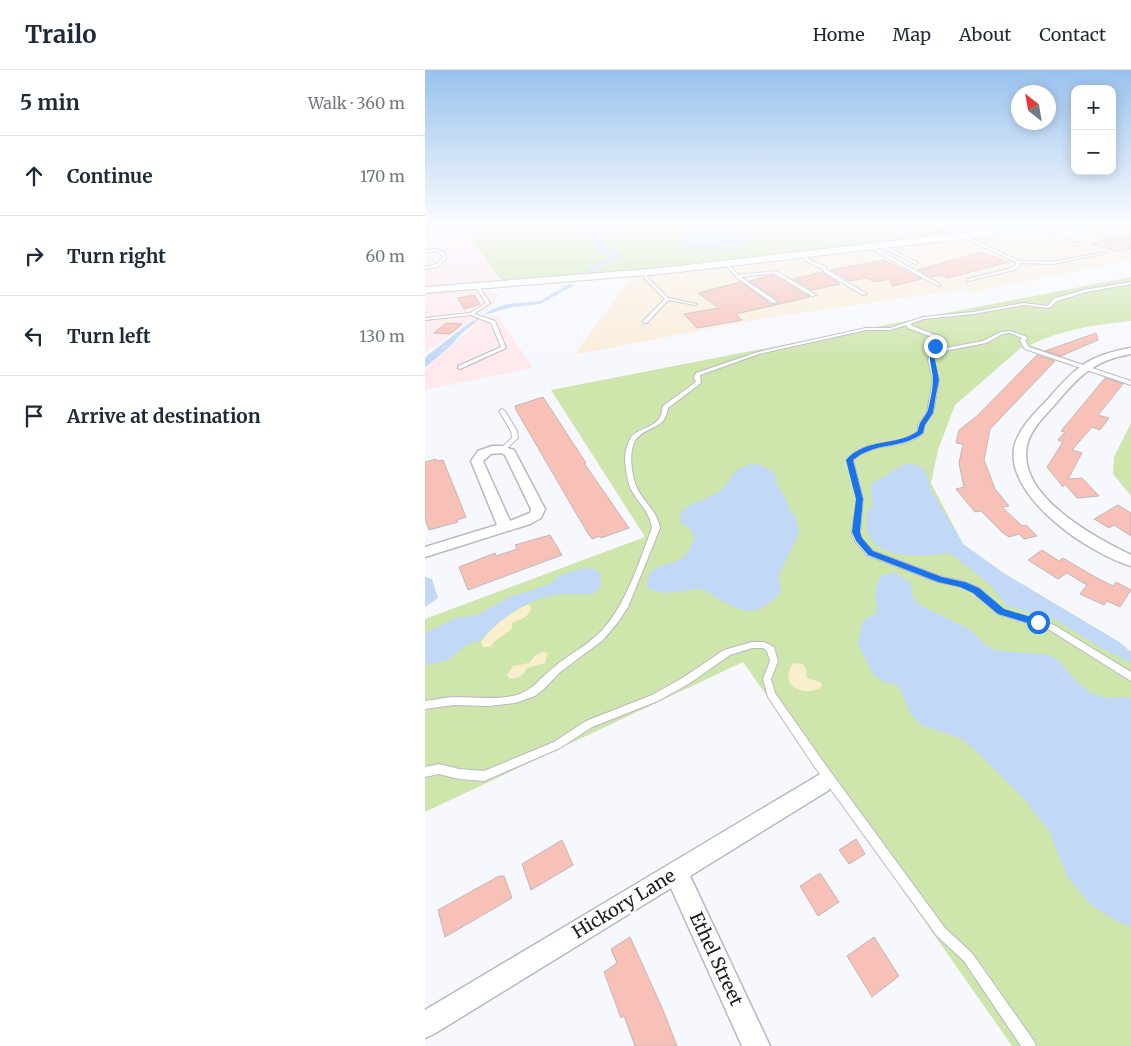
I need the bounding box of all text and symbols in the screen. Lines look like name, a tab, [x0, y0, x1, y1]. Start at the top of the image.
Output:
text: Trailo	[25, 19, 97, 50]
text: Home	[813, 23, 865, 46]
text: Map	[893, 23, 931, 46]
text: About	[959, 23, 1011, 46]
text: Contact	[1039, 23, 1106, 46]
north arrow	[1011, 85, 1056, 130]
map controls	[1071, 85, 1116, 175]
button: +	[1071, 85, 1116, 130]
text: 5 min	[20, 89, 80, 116]
text: Walk · 360 m	[308, 93, 405, 113]
button: −	[1071, 130, 1116, 175]
icon: ahead	[20, 162, 48, 190]
text: Continue	[67, 164, 153, 188]
text: 170 m	[360, 166, 405, 186]
icon: right	[20, 242, 48, 270]
text: Turn right	[67, 244, 166, 268]
text: 60 m	[365, 246, 405, 266]
icon: left	[20, 322, 48, 350]
text: Turn left	[67, 324, 151, 348]
text: 130 m	[359, 326, 405, 346]
route end	[924, 335, 947, 358]
icon: arrive	[20, 402, 48, 430]
text: Arrive at destination	[67, 404, 261, 428]
route start	[1027, 611, 1050, 634]
street label: Hickory Lane	[568, 864, 679, 943]
street label: Ethel Street	[685, 908, 748, 1009]

